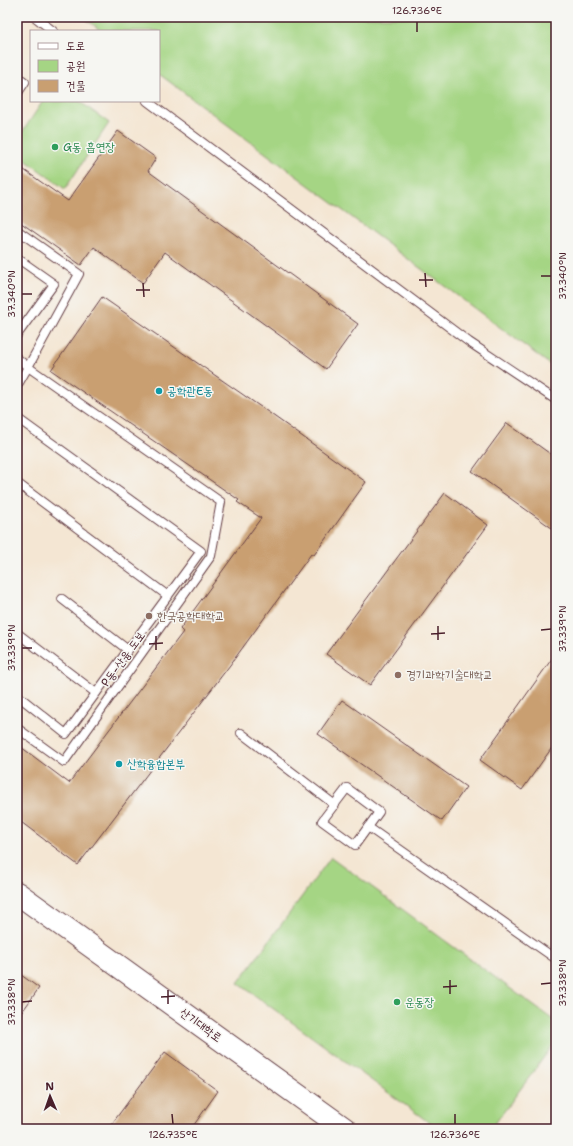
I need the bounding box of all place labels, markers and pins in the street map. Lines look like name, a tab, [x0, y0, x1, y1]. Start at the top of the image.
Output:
place label: G동 흡연장	[63, 139, 115, 155]
marker: G동 흡연장	[50, 142, 60, 152]
place label: 공학관E동	[167, 383, 213, 399]
marker: 공학관E동	[154, 386, 164, 396]
place label: 한국공학대학교	[157, 608, 225, 624]
marker: 한국공학대학교	[144, 611, 154, 621]
place label: 경기과학기술대학교	[406, 667, 493, 683]
marker: 경기과학기술대학교	[393, 670, 403, 680]
place label: 산학융합본부	[127, 756, 185, 772]
marker: 산학융합본부	[114, 759, 124, 769]
place label: 운동장	[405, 994, 434, 1010]
marker: 운동장	[392, 997, 402, 1007]

